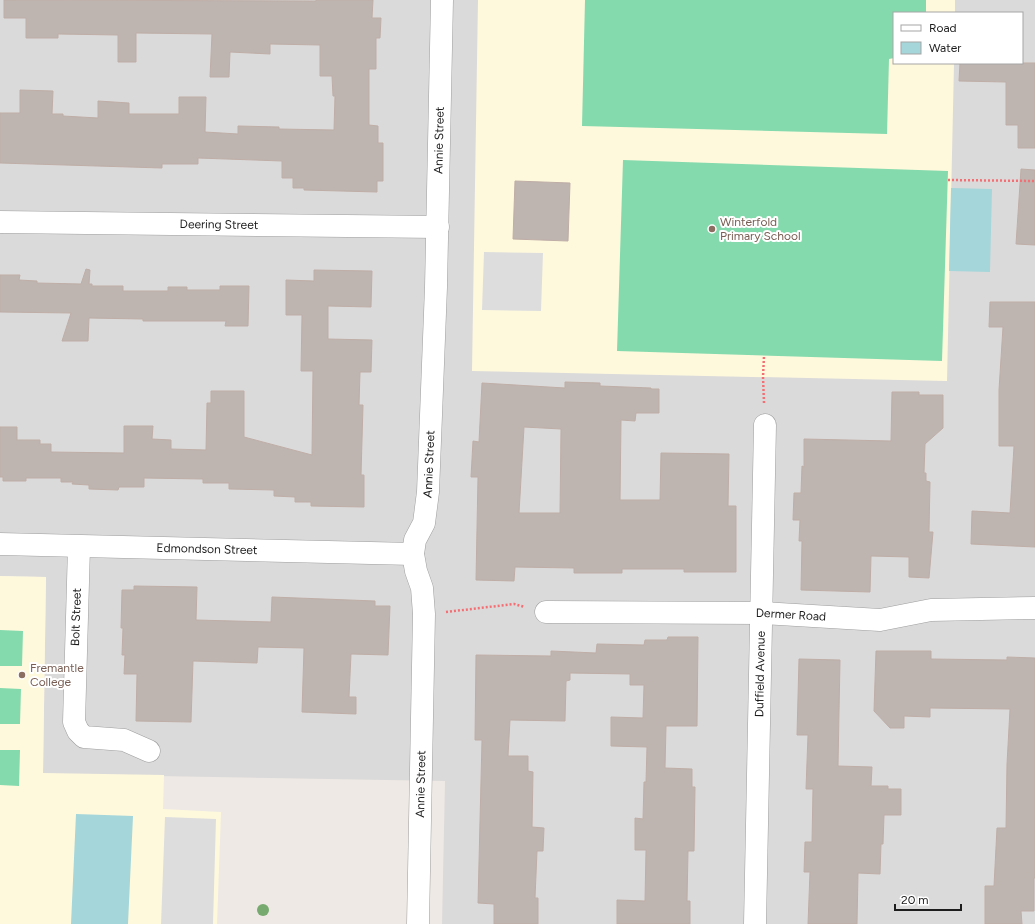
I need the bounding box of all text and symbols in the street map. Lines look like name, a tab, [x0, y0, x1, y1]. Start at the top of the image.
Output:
legend	[893, 12, 1023, 64]
text: Road	[929, 21, 957, 35]
text: Water	[929, 41, 961, 55]
street label: Annie Street	[431, 106, 447, 174]
place label: Winterfold Primary School	[720, 215, 801, 243]
street label: Deering Street	[180, 217, 259, 232]
marker: Winterfold Primary School	[707, 224, 717, 234]
street label: Annie Street	[420, 430, 437, 499]
street label: Edmondson Street	[156, 541, 258, 557]
street label: Bolt Street	[68, 587, 84, 646]
street label: Dermer Road	[756, 606, 826, 624]
street label: Duffield Avenue	[752, 630, 768, 717]
place label: Fremantle College	[30, 661, 84, 689]
marker: Fremantle College	[17, 670, 27, 680]
street label: Annie Street	[413, 750, 428, 818]
scale bar	[895, 886, 961, 912]
text: 20 m	[901, 893, 929, 907]

